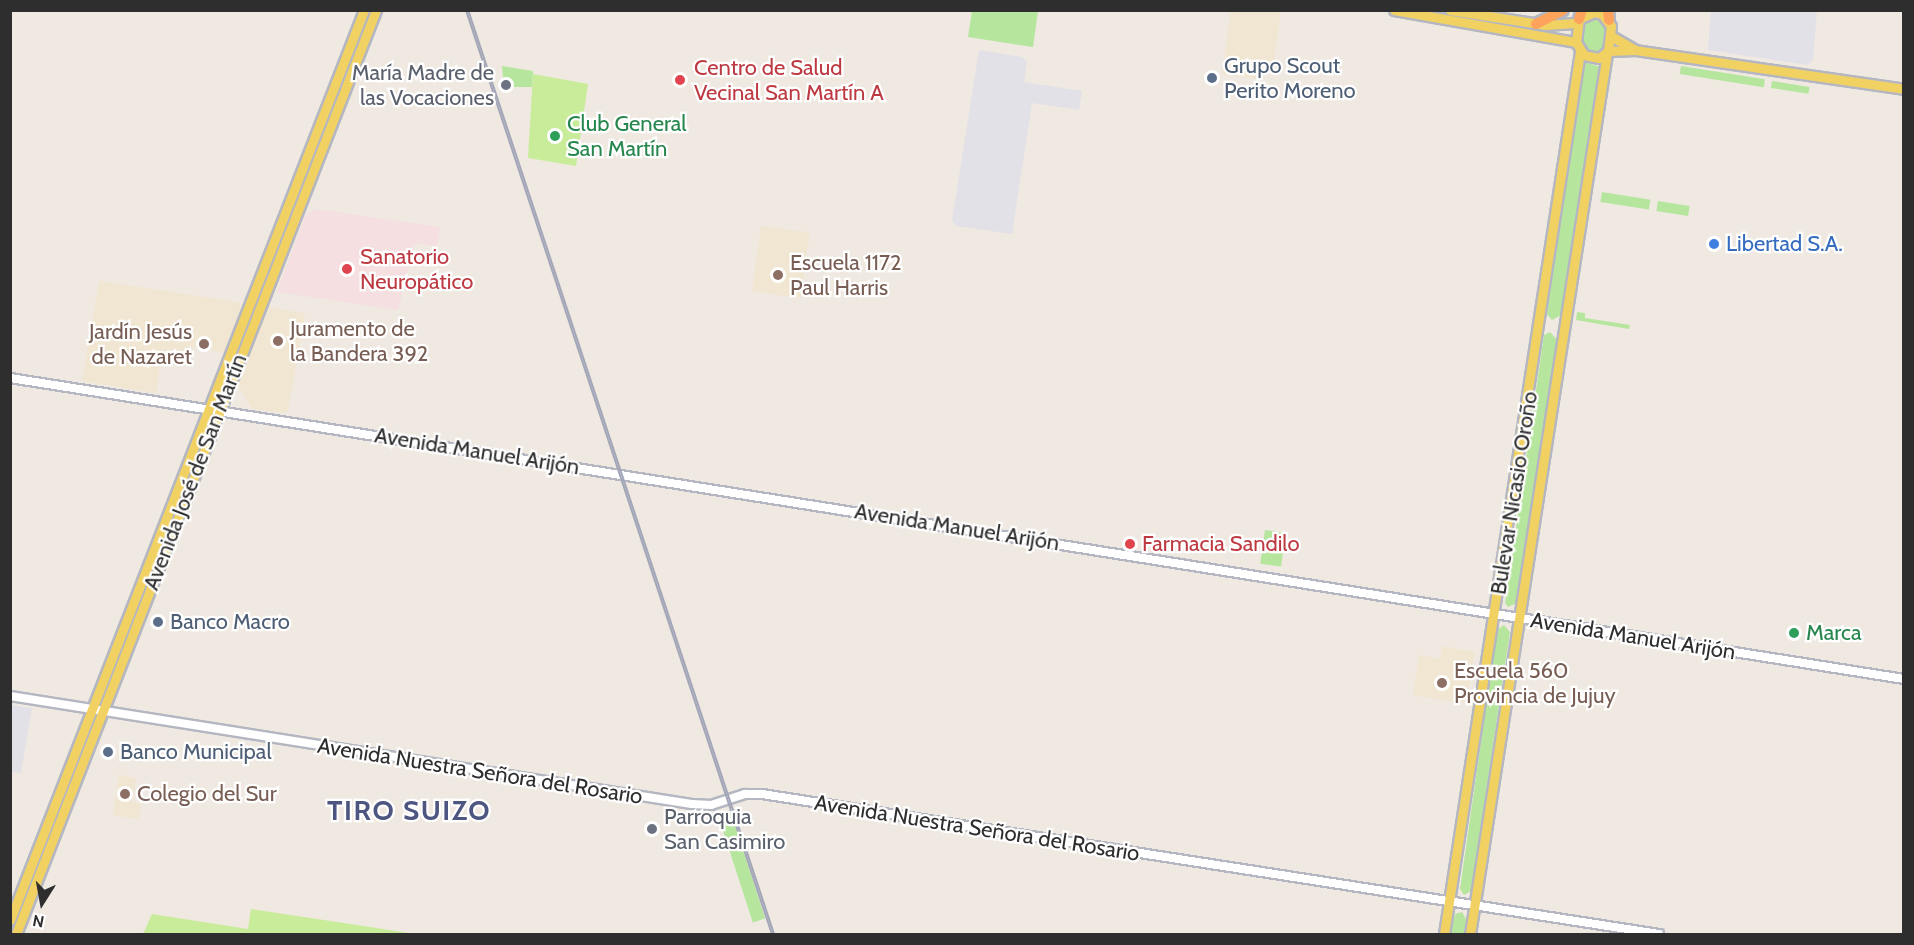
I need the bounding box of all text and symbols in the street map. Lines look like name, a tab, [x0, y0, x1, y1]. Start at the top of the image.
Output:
place label: Grupo Scout Perito Moreno	[1224, 52, 1356, 104]
place label: Centro de Salud Vecinal San Martín A	[694, 54, 884, 106]
place label: María Madre de las Vocaciones	[352, 59, 494, 110]
marker: Centro de Salud Vecinal San Martín A	[671, 71, 689, 89]
marker: Grupo Scout Perito Moreno	[1205, 71, 1219, 85]
marker: María Madre de las Vocaciones	[499, 78, 513, 92]
place label: Club General San Martín	[567, 110, 686, 162]
marker: Club General San Martín	[548, 129, 562, 143]
place label: Libertad S.A.	[1726, 231, 1843, 257]
marker: Libertad S.A.	[1707, 237, 1721, 251]
place label: Sanatorio Neuropático	[360, 243, 473, 294]
place label: Escuela 1172 Paul Harris	[790, 249, 902, 300]
marker: Sanatorio Neuropático	[338, 260, 356, 278]
marker: Escuela 1172 Paul Harris	[771, 268, 785, 282]
place label: Juramento de la Bandera 392	[290, 315, 428, 366]
place label: Jardín Jesús de Nazaret	[89, 318, 192, 370]
marker: Juramento de la Bandera 392	[271, 334, 285, 348]
marker: Jardín Jesús de Nazaret	[197, 337, 211, 351]
street label: Avenida José de San Martín	[138, 350, 252, 594]
street label: Bulevar Nicasio Oroño	[1485, 390, 1543, 596]
street label: Avenida Manuel Arijón	[373, 422, 581, 480]
street label: Avenida Manuel Arijón	[853, 498, 1061, 556]
place label: Farmacia Sandilo	[1142, 531, 1300, 557]
marker: Farmacia Sandilo	[1123, 537, 1137, 551]
street label: Avenida Manuel Arijón	[1529, 607, 1737, 665]
place label: Banco Macro	[170, 609, 290, 635]
marker: Banco Macro	[151, 615, 165, 629]
place label: Marca	[1806, 620, 1862, 646]
marker: Marca	[1787, 626, 1801, 640]
place label: Escuela 560 Provincia de Jujuy	[1454, 657, 1616, 708]
marker: Escuela 560 Provincia de Jujuy	[1435, 676, 1449, 690]
street label: Avenida Nuestra Señora del Rosario	[315, 732, 645, 810]
place label: Banco Municipal	[120, 739, 272, 765]
marker: Banco Municipal	[101, 745, 115, 759]
place label: Colegio del Sur	[137, 781, 277, 807]
marker: Colegio del Sur	[118, 787, 132, 801]
street label: Avenida Nuestra Señora del Rosario	[812, 789, 1142, 867]
district label: TIRO SUIZO	[327, 793, 491, 827]
place label: Parroquia San Casimiro	[664, 803, 785, 854]
marker: Parroquia San Casimiro	[645, 822, 659, 836]
north arrow	[12, 873, 72, 933]
text: N	[31, 911, 46, 932]

